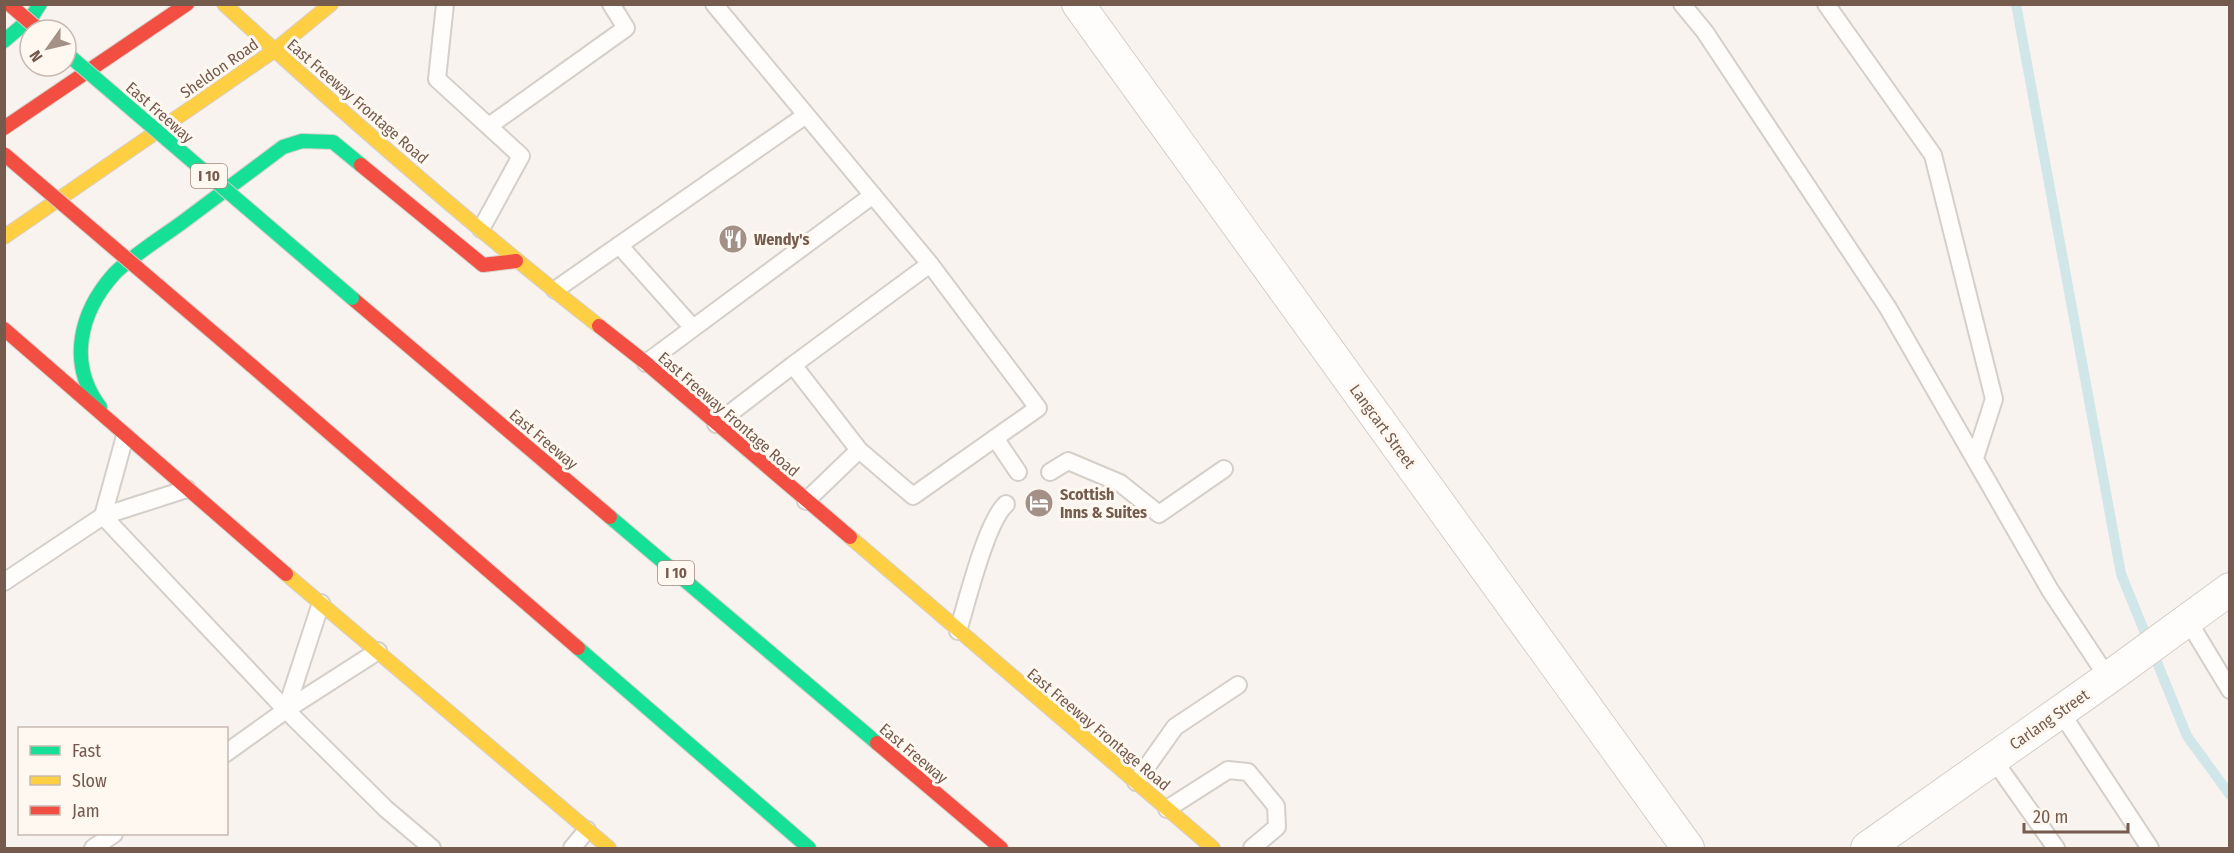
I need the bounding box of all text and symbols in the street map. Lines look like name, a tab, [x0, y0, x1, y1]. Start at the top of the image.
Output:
north arrow	[18, 18, 78, 78]
street label: Sheldon Road	[177, 35, 262, 102]
street label: East Freeway Frontage Road	[283, 35, 432, 168]
text: N	[25, 47, 47, 65]
street label: East Freeway	[122, 78, 198, 147]
road number: I 10	[191, 164, 227, 188]
restaurant icon: Wendy's	[717, 223, 749, 255]
place label: Wendy's	[754, 230, 809, 249]
street label: East Freeway Frontage Road	[654, 348, 803, 481]
street label: Langcart Street	[1346, 381, 1420, 473]
street label: East Freeway	[506, 405, 582, 474]
place label: Scottish Inns & Suites	[1060, 485, 1147, 522]
hotel icon: Scottish Inns & Suites	[1023, 487, 1055, 519]
road number: I 10	[658, 561, 694, 585]
street label: East Freeway Frontage Road	[1023, 664, 1174, 795]
street label: Carlang Street	[2006, 685, 2093, 754]
street label: East Freeway	[876, 719, 952, 788]
legend	[18, 727, 228, 835]
text: Fast	[72, 740, 101, 762]
text: Slow	[72, 770, 107, 792]
scale bar	[2024, 796, 2128, 834]
text: Jam	[72, 800, 100, 822]
text: 20 m	[2033, 806, 2068, 828]

